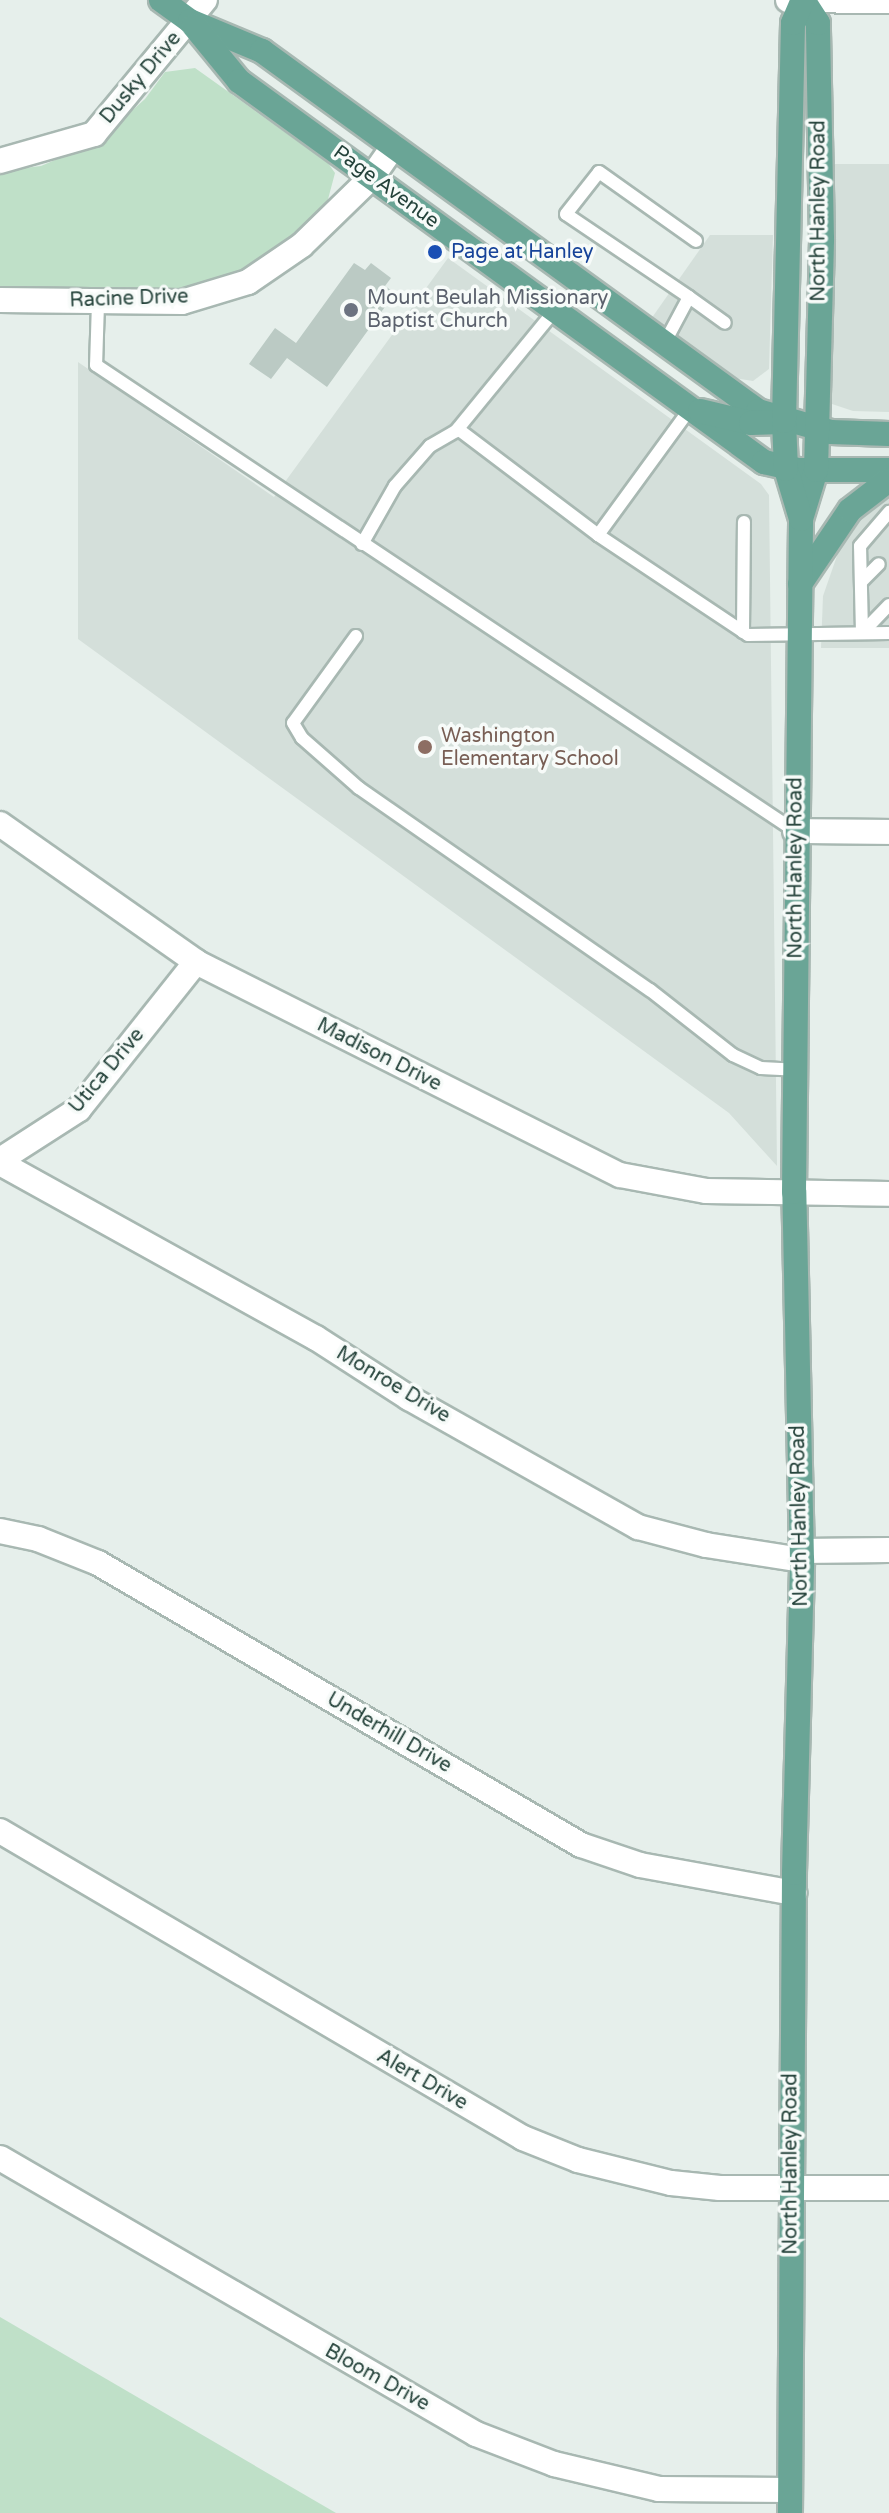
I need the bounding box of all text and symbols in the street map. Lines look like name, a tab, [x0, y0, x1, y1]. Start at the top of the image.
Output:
street label: Dusky Drive	[96, 27, 186, 129]
street label: North Hanley Road	[807, 120, 831, 302]
street label: Page Avenue	[328, 141, 444, 233]
place label: Page at Hanley	[451, 240, 594, 264]
marker: Page at Hanley	[426, 243, 444, 261]
street label: Racine Drive	[69, 285, 189, 313]
place label: Mount Beulah Missionary Baptist Church	[367, 286, 608, 333]
marker: Mount Beulah Missionary Baptist Church	[342, 301, 360, 319]
place label: Washington Elementary School	[441, 724, 619, 771]
marker: Washington Elementary School	[416, 738, 434, 756]
street label: North Hanley Road	[784, 777, 808, 959]
street label: Madison Drive	[313, 1013, 445, 1097]
street label: Utica Drive	[64, 1023, 150, 1119]
street label: Monroe Drive	[332, 1342, 454, 1428]
street label: North Hanley Road	[786, 1425, 814, 1607]
street label: Underhill Drive	[322, 1688, 456, 1778]
street label: Alert Drive	[372, 2044, 472, 2116]
street label: North Hanley Road	[779, 2073, 803, 2255]
street label: Bloom Drive	[321, 2339, 433, 2417]

